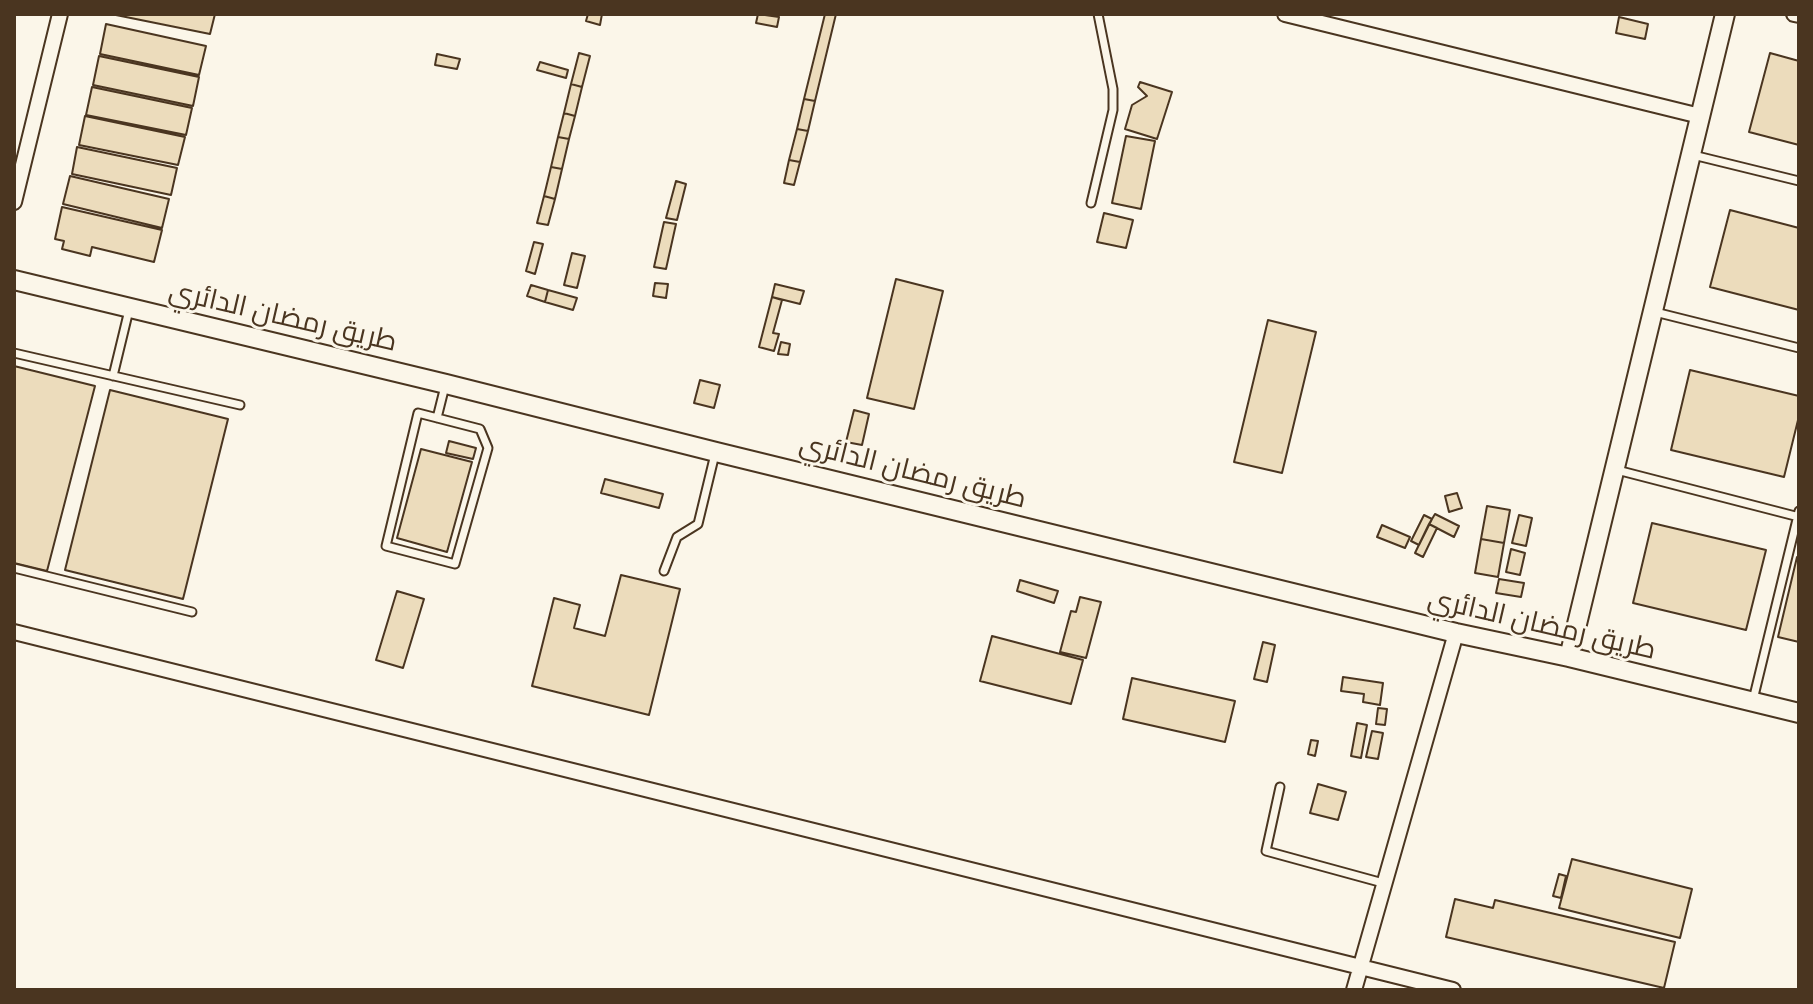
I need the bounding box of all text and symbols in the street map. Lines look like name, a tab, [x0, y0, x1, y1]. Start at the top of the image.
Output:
street label: طريق رمضان الدائري	[166, 273, 400, 359]
street label: طريق رمضان الدائري	[796, 427, 1030, 515]
street label: طريق رمضان الدائري	[1425, 581, 1659, 667]

